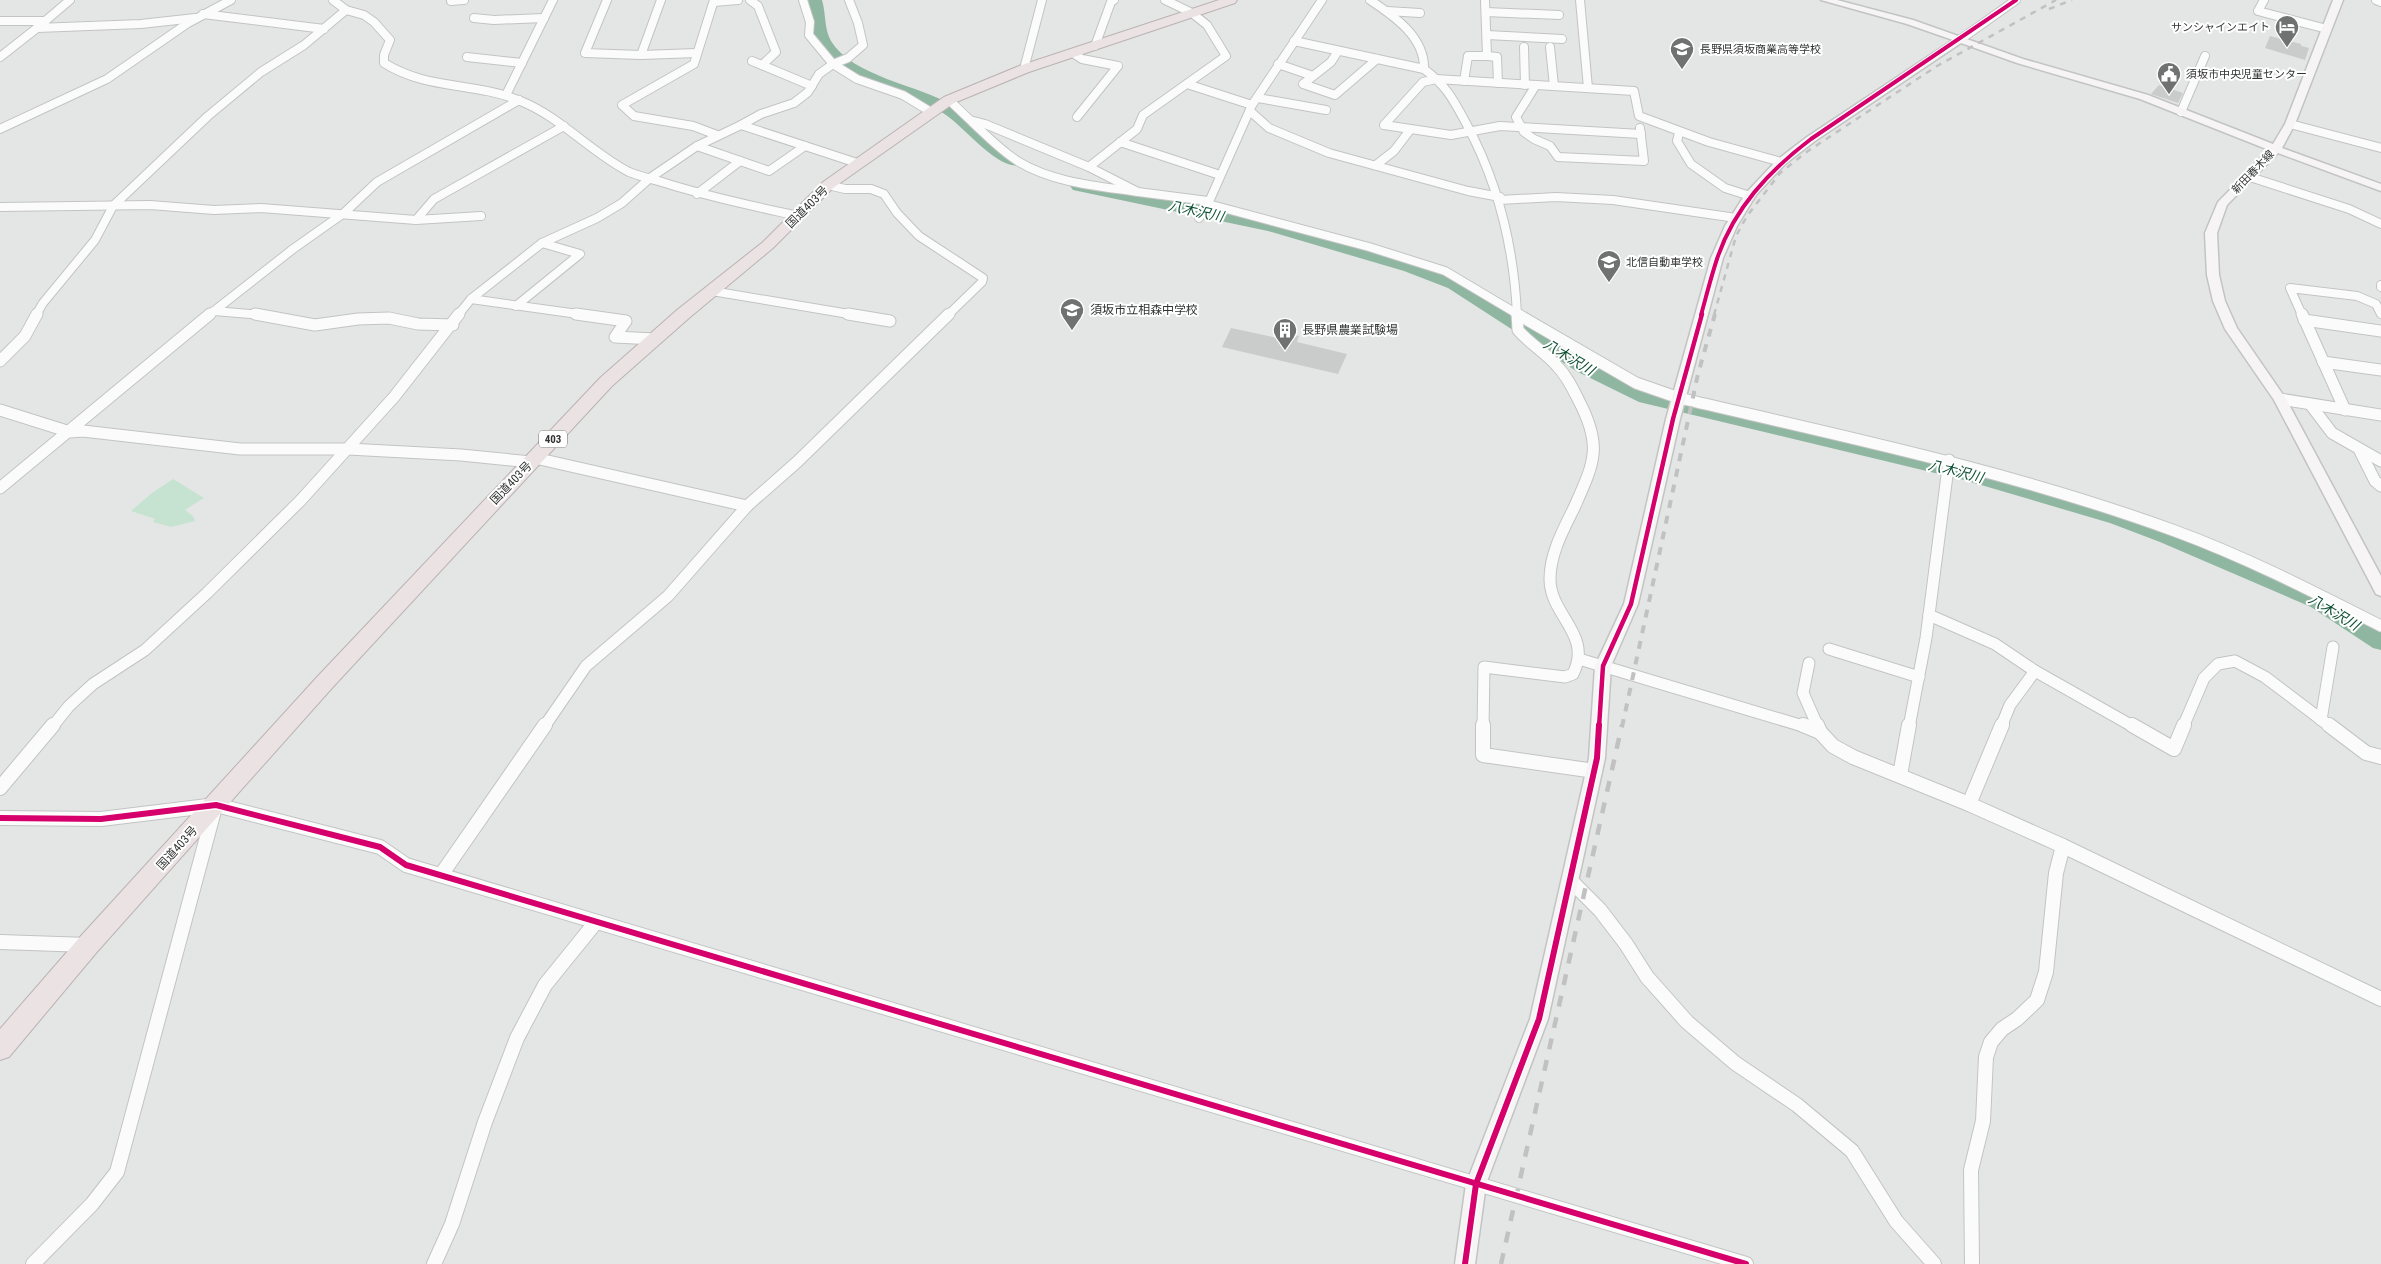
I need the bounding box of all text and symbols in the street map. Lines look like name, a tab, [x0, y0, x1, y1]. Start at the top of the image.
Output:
hotel icon: サンシャインエイト	[2274, 14, 2300, 48]
place label: サンシャインエイト	[2171, 21, 2270, 34]
school or university icon: 長野県須坂商業高等学校	[1669, 36, 1695, 70]
place label: 長野県須坂商業高等学校	[1700, 43, 1821, 56]
public building icon: 須坂市中央児童センター	[2156, 61, 2182, 95]
place label: 須坂市中央児童センター	[2186, 68, 2307, 81]
street label: 新田春木線	[2229, 148, 2277, 196]
street label: 国道403号	[783, 183, 831, 231]
water label: 八木沢川	[1167, 197, 1227, 225]
school or university icon: 北信自動車学校	[1596, 249, 1622, 283]
place label: 北信自動車学校	[1626, 256, 1703, 269]
school or university icon: 須坂市立相森中学校	[1059, 297, 1085, 331]
place label: 須坂市立相森中学校	[1090, 303, 1198, 317]
building icon: 長野県農業試験場	[1272, 317, 1298, 351]
place label: 長野県農業試験場	[1302, 323, 1398, 337]
water label: 八木沢川	[1541, 336, 1599, 379]
road number: 403	[539, 430, 567, 448]
water label: 八木沢川	[1927, 456, 1987, 486]
street label: 国道403号	[487, 459, 535, 507]
water label: 八木沢川	[2306, 591, 2364, 634]
street label: 国道403号	[154, 823, 200, 873]

